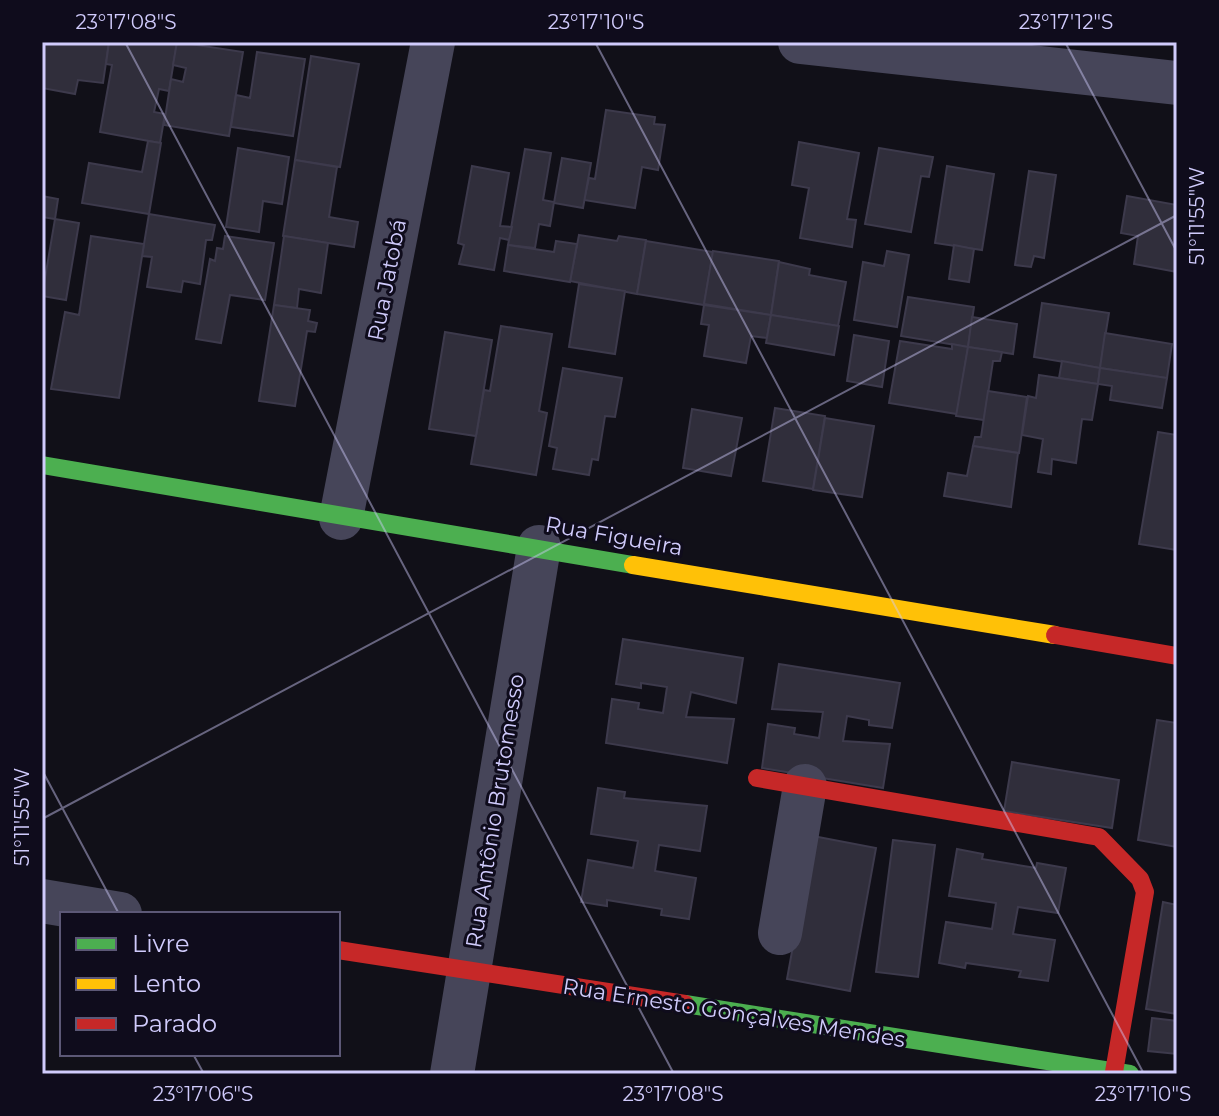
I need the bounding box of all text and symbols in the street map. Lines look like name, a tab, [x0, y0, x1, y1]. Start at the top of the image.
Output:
text: 23°17'08"S	[75, 10, 177, 34]
text: 23°17'10"S	[548, 10, 644, 34]
text: 23°17'12"S	[1019, 10, 1113, 34]
text: 51°11'55"W	[1185, 167, 1209, 265]
street label: Rua Jatobá	[362, 217, 412, 343]
street label: Rua Figueira	[543, 511, 685, 561]
street label: Rua Antônio Brutomesso	[460, 672, 530, 950]
text: 51°11'55"W	[10, 768, 34, 866]
legend	[60, 912, 340, 1056]
text: Livre	[132, 929, 189, 958]
text: Lento	[132, 969, 201, 998]
street label: Rua Ernesto Gonçalves Mendes	[561, 973, 907, 1053]
text: Parado	[132, 1009, 217, 1038]
text: 23°17'06"S	[153, 1082, 253, 1106]
text: 23°17'08"S	[622, 1082, 724, 1106]
text: 23°17'10"S	[1095, 1082, 1191, 1106]

